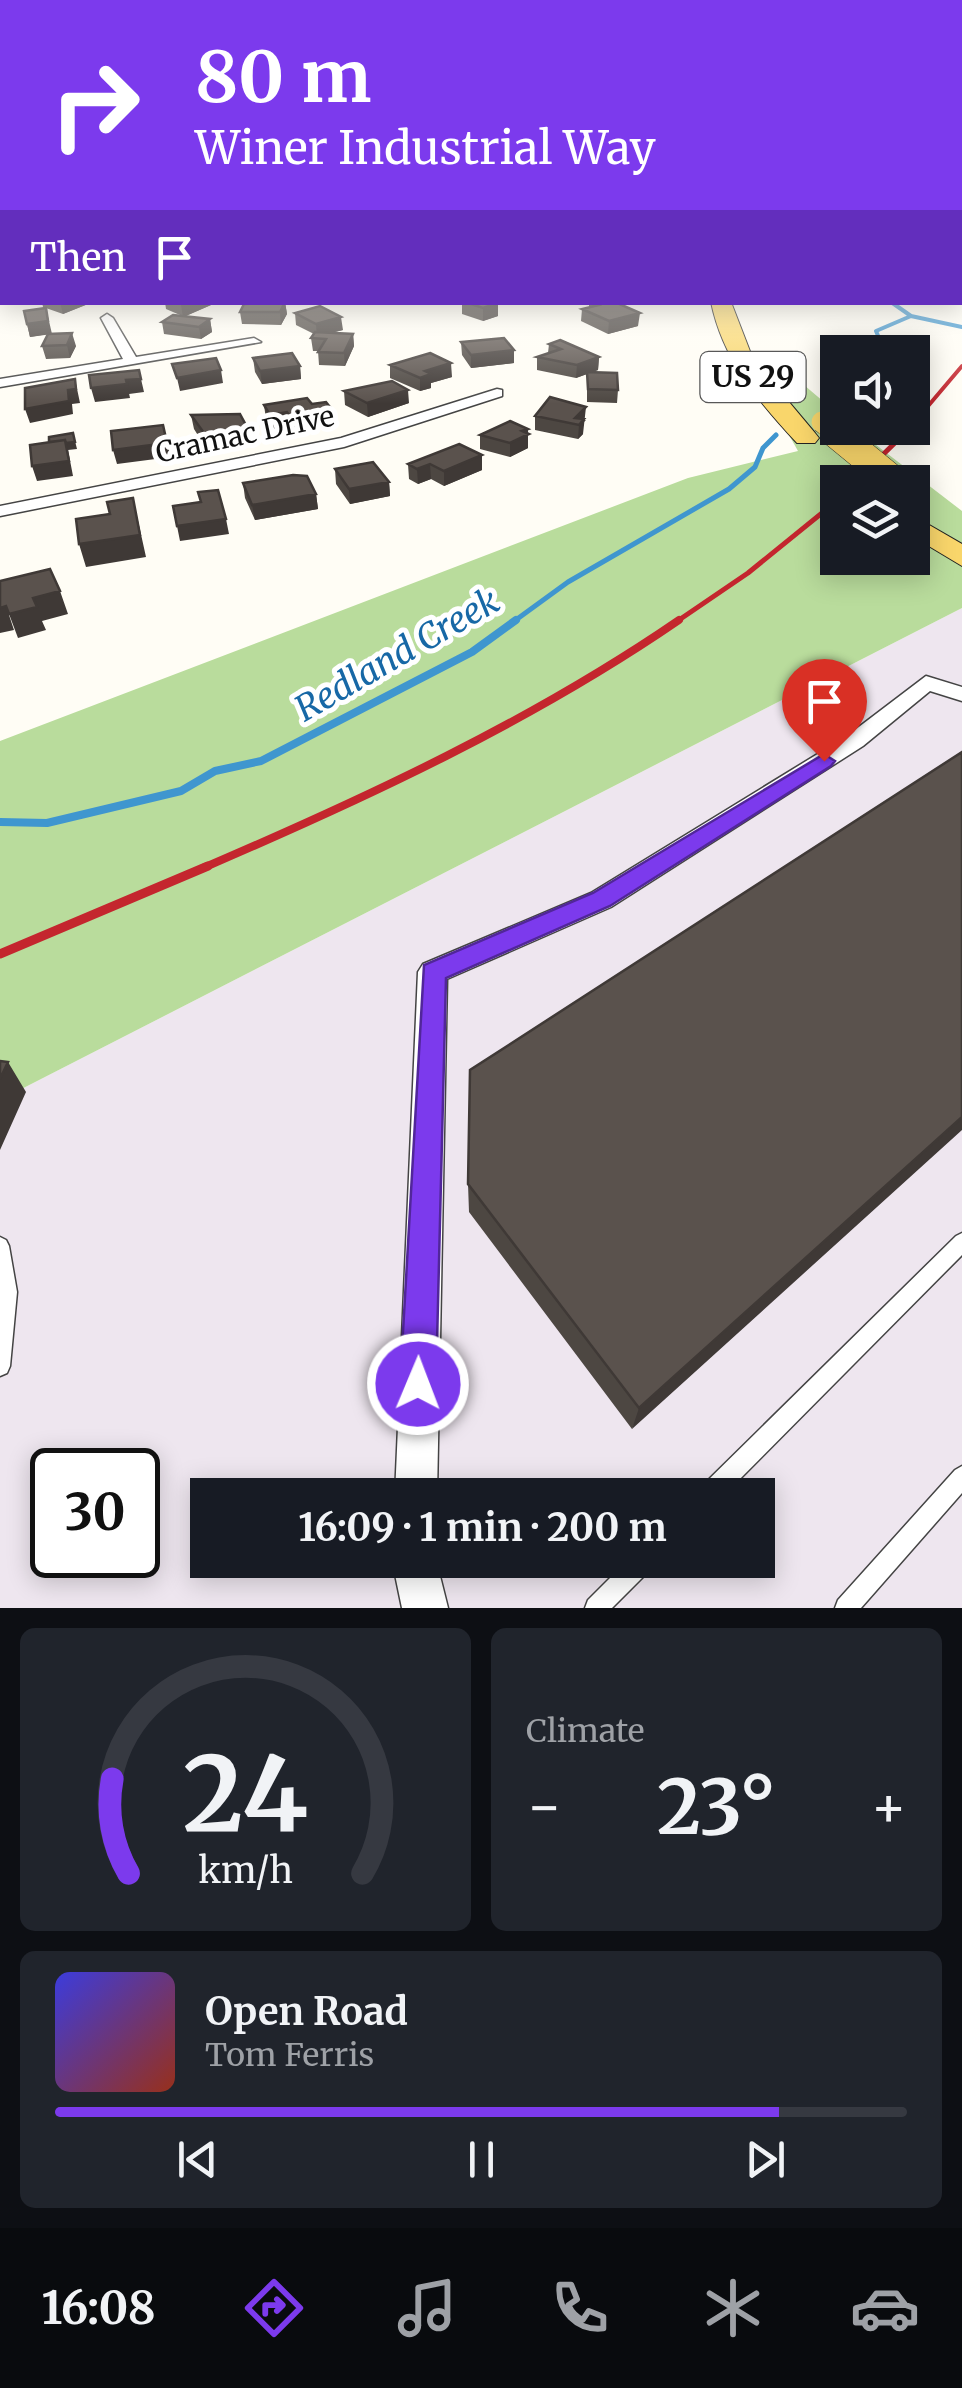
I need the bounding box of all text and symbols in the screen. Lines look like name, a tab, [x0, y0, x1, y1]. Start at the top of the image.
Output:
text: 80 m	[195, 33, 371, 121]
icon: right	[30, 40, 160, 170]
text: Winer Industrial Way	[195, 120, 656, 176]
icon: arrive	[147, 230, 202, 285]
text: Then	[30, 234, 127, 281]
map controls	[820, 335, 930, 575]
button: sound	[820, 335, 930, 445]
road number: US 29	[700, 352, 806, 402]
street label: Cramac Drive	[152, 398, 338, 470]
button: layers	[820, 465, 930, 575]
water label: Redland Creek	[287, 579, 507, 731]
pin	[782, 659, 867, 762]
icon: arrive	[797, 674, 852, 729]
position arrow	[366, 1332, 470, 1436]
speed limit sign: 30	[30, 1448, 160, 1578]
text: 16:09 · 1 min · 200 m	[298, 1504, 667, 1551]
text: Climate	[526, 1711, 644, 1751]
text: 24	[183, 1729, 308, 1859]
text: 23°	[657, 1760, 776, 1854]
text: −	[526, 1772, 563, 1841]
text: +	[870, 1772, 907, 1841]
text: km/h	[198, 1848, 293, 1893]
text: Open Road	[205, 1988, 408, 2035]
text: Tom Ferris	[205, 2035, 374, 2075]
icon: previous	[170, 2132, 225, 2187]
icon: pause	[454, 2132, 509, 2187]
icon: next	[738, 2132, 793, 2187]
icon: directions	[239, 2273, 309, 2343]
icon: music	[392, 2273, 462, 2343]
icon: phone	[545, 2273, 615, 2343]
icon: climate	[698, 2273, 768, 2343]
icon: car	[850, 2273, 920, 2343]
text: 16:08	[41, 2280, 156, 2336]

